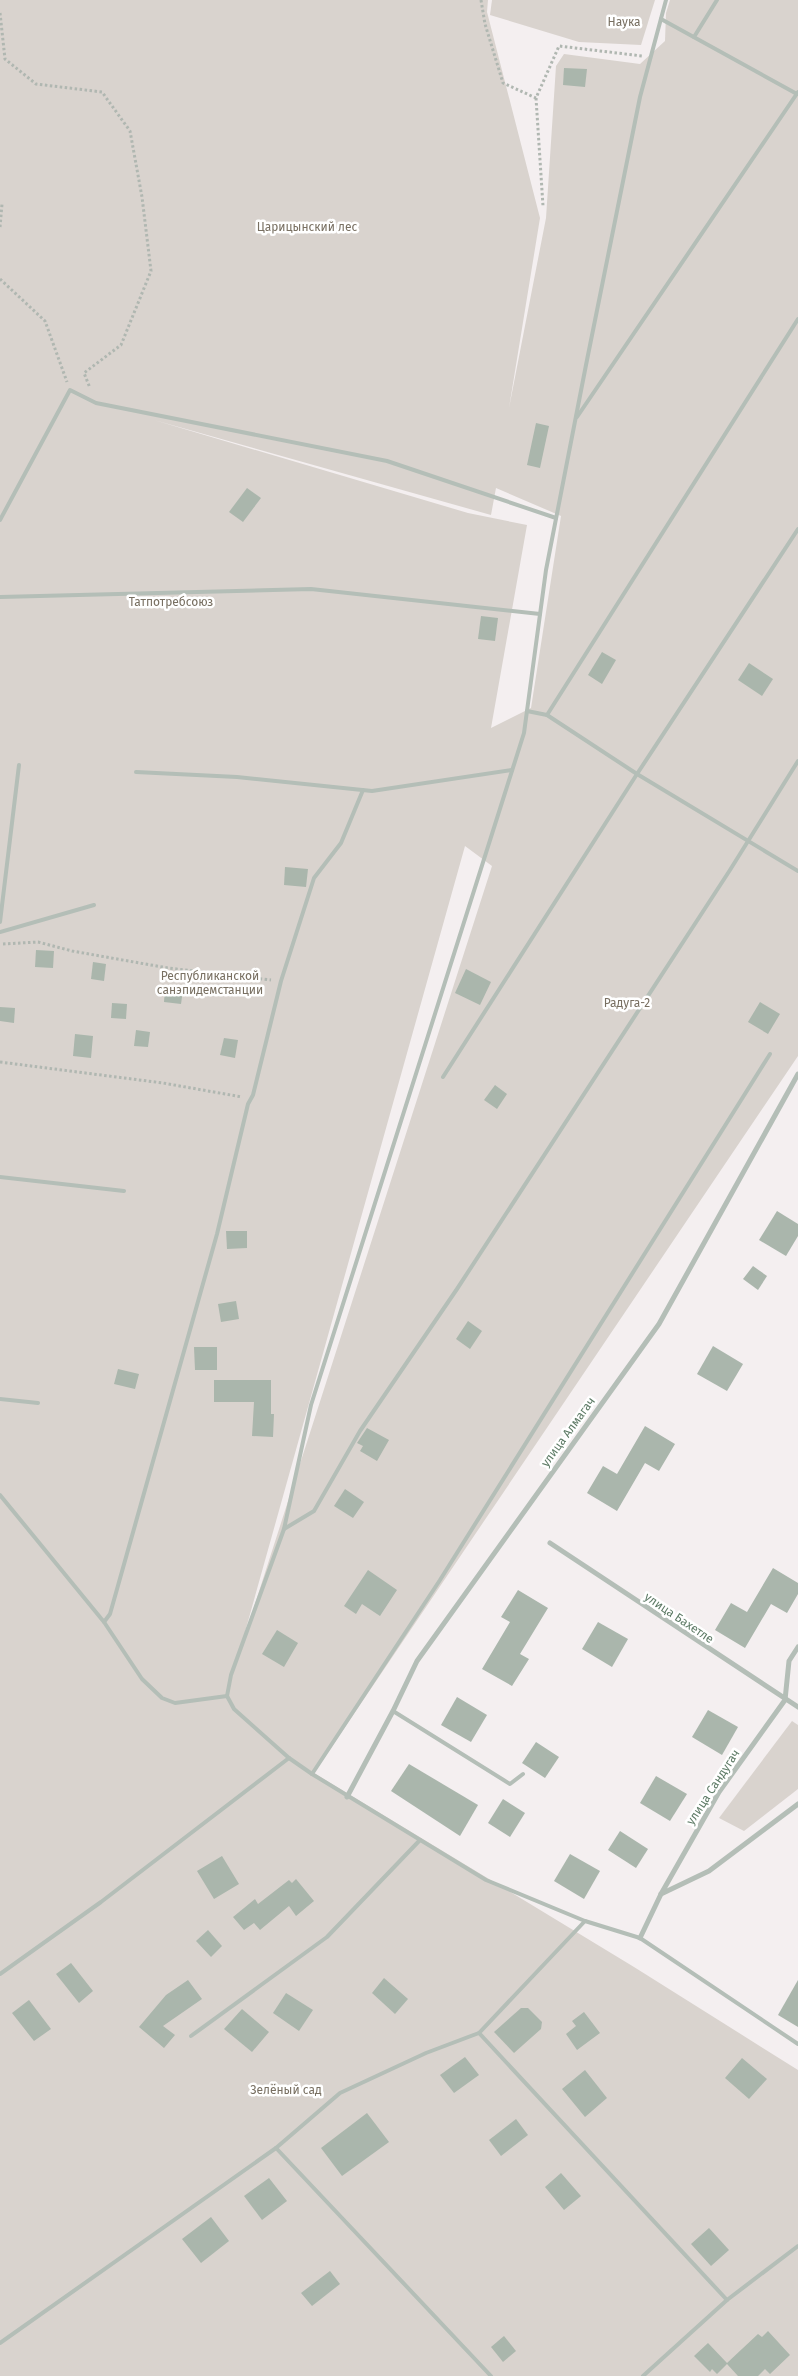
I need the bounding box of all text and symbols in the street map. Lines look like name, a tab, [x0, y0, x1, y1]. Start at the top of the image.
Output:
park label: Наука	[608, 15, 641, 29]
park label: Царицынский лес	[257, 220, 358, 234]
park label: Татпотребсоюз	[129, 595, 213, 609]
park label: Республиканской санэпидемстанции	[157, 969, 263, 997]
park label: Радуга-2	[604, 996, 650, 1010]
street label: улица Алмагач	[538, 1394, 598, 1470]
street label: улица Бахетле	[642, 1590, 716, 1646]
street label: улица Сандугач	[683, 1747, 743, 1827]
park label: Зелёный сад	[250, 2083, 322, 2097]

